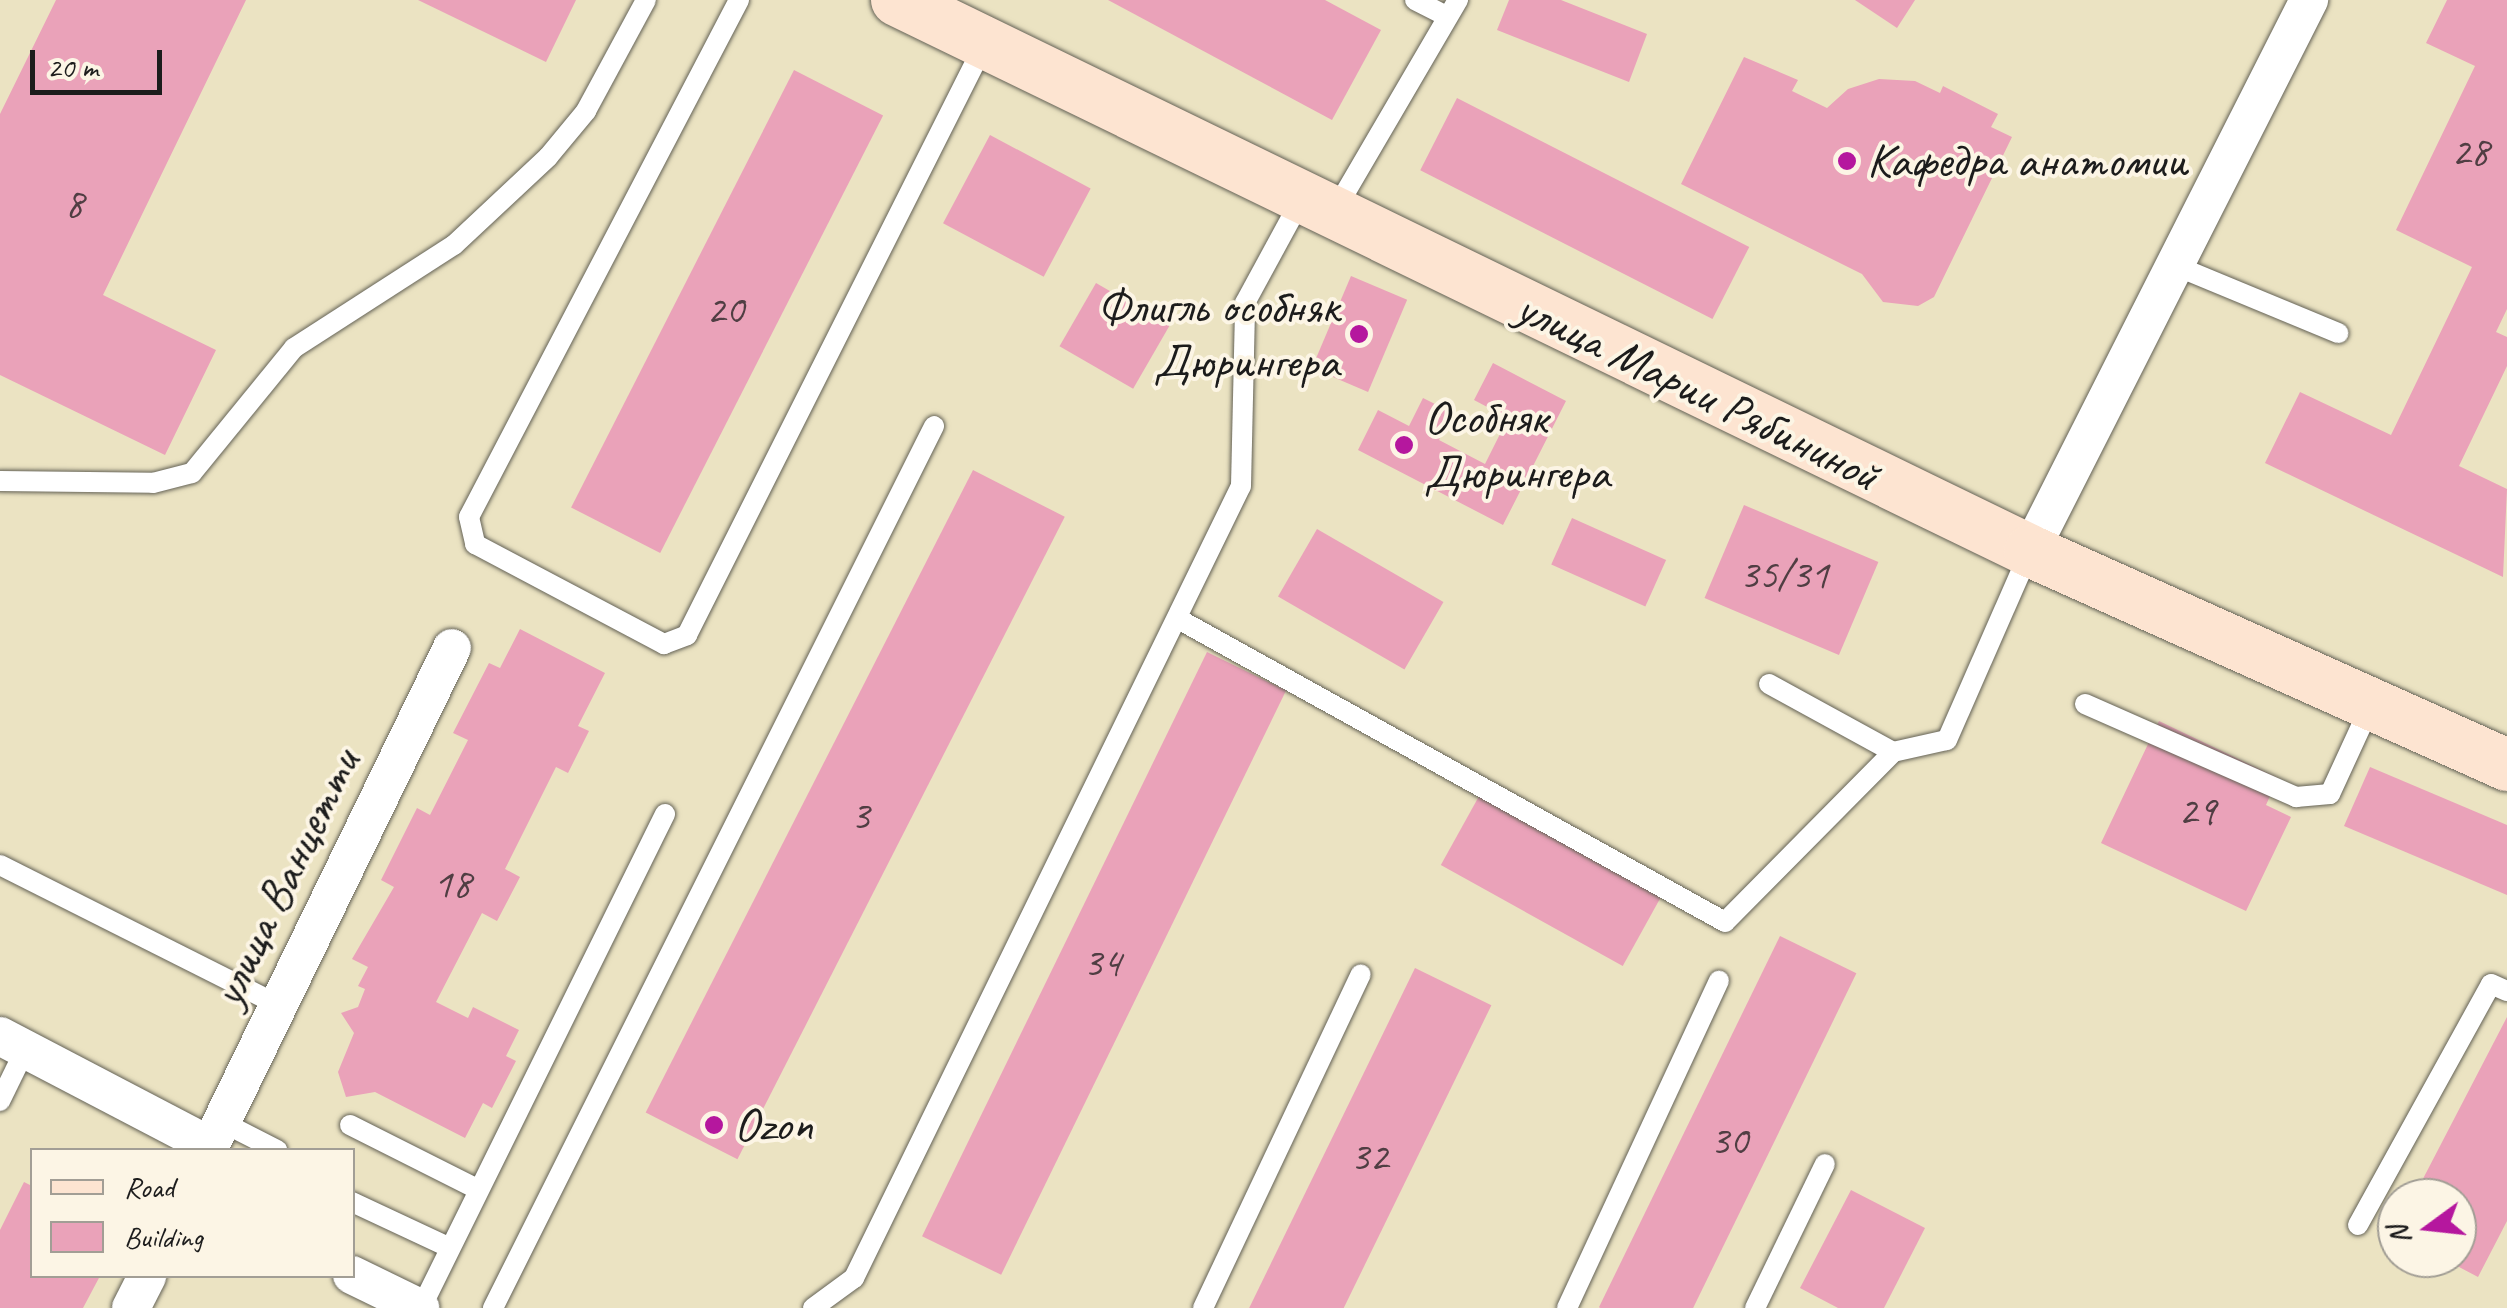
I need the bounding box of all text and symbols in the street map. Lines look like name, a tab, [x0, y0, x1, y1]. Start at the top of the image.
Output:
scale bar	[35, 30, 168, 92]
text: 20 m	[47, 48, 98, 86]
house number: 28	[2451, 127, 2489, 177]
place label: Кафедра анатомии	[1867, 132, 2187, 190]
marker: Кафедра анатомии	[1836, 150, 1858, 172]
house number: 8	[65, 179, 83, 229]
place label: Флигль особняк Дюрингера	[1099, 277, 1339, 390]
street label: улица Марии Рябининой	[1508, 278, 1888, 504]
house number: 20	[706, 285, 744, 335]
marker: Флигль особняк Дюрингера	[1348, 323, 1370, 345]
place label: Особняк Дюрингера	[1424, 388, 1610, 501]
marker: Особняк Дюрингера	[1393, 434, 1415, 456]
house number: 35/31	[1739, 550, 1829, 600]
street label: улица Ванцетти	[200, 743, 370, 1013]
house number: 29	[2178, 786, 2216, 836]
house number: 3	[851, 791, 869, 841]
house number: 18	[433, 859, 471, 909]
house number: 34	[1083, 938, 1121, 988]
place label: Ozon	[734, 1096, 813, 1154]
marker: Ozon	[703, 1114, 725, 1136]
house number: 30	[1710, 1116, 1748, 1166]
house number: 32	[1350, 1132, 1388, 1182]
legend	[30, 1148, 355, 1278]
text: Road	[124, 1168, 174, 1206]
north arrow	[2377, 1178, 2477, 1278]
text: Building	[124, 1218, 203, 1256]
text: N	[2380, 1222, 2419, 1248]

